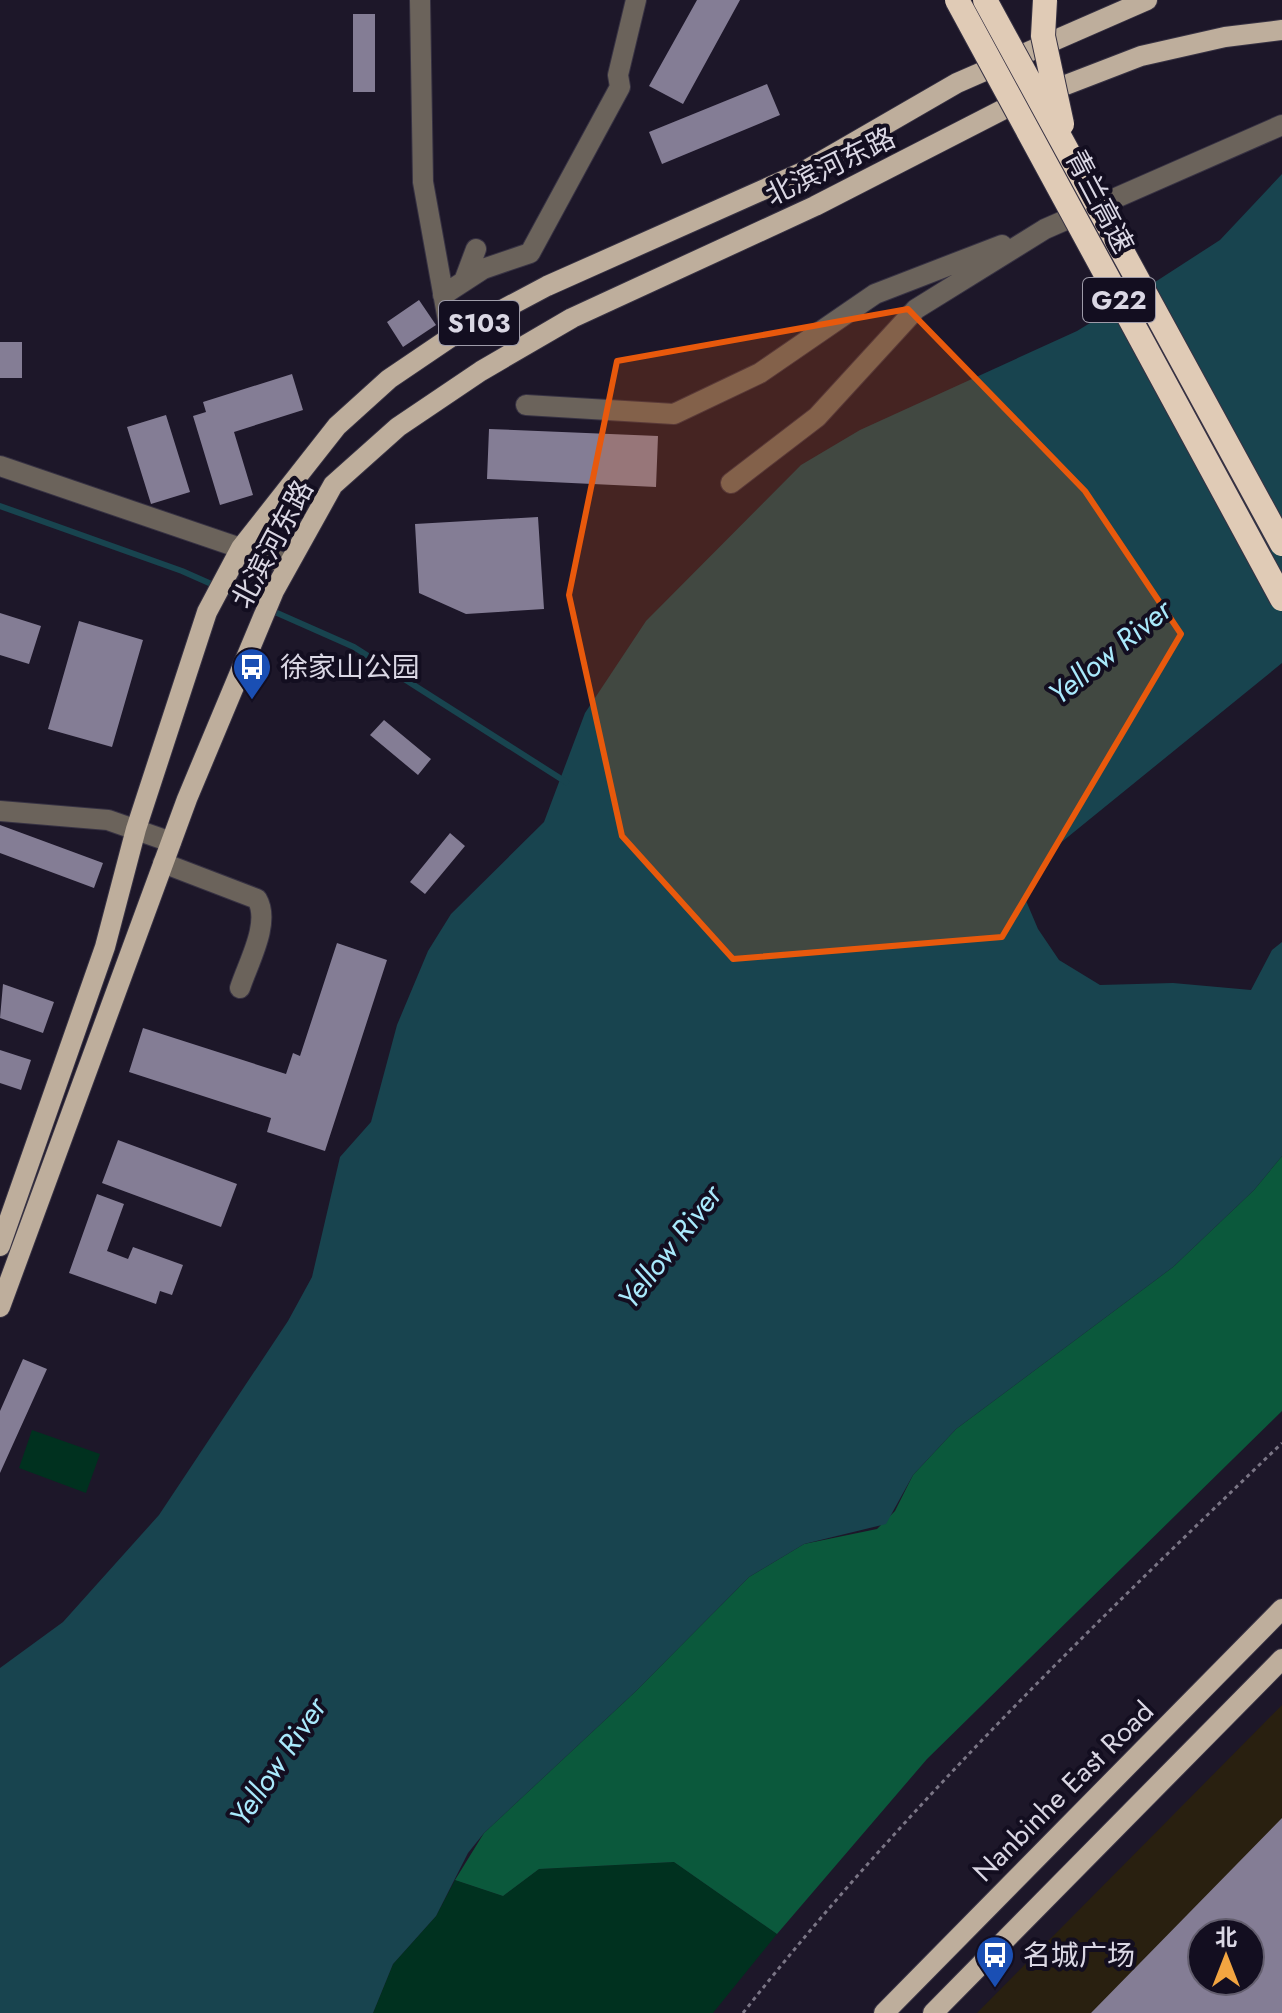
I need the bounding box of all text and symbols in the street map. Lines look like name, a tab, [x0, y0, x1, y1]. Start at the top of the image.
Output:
street label: 北滨河东路	[758, 117, 902, 216]
street label: 青兰高速	[1055, 142, 1144, 260]
road number: G22	[1083, 278, 1155, 322]
road number: S103	[439, 301, 519, 345]
street label: 北滨河东路	[221, 473, 323, 616]
water label: Yellow River	[1039, 587, 1182, 715]
bus stop icon: 徐家山公园	[231, 646, 273, 701]
place label: 徐家山公园	[280, 647, 420, 688]
water label: Yellow River	[607, 1174, 733, 1318]
water label: Yellow River	[219, 1687, 338, 1835]
street label: Nanbinhe East Road	[964, 1692, 1163, 1891]
north arrow	[1186, 1917, 1266, 1997]
text: 北	[1215, 1921, 1237, 1953]
bus stop icon: 名城广场	[974, 1934, 1016, 1989]
place label: 名城广场	[1023, 1935, 1135, 1976]

